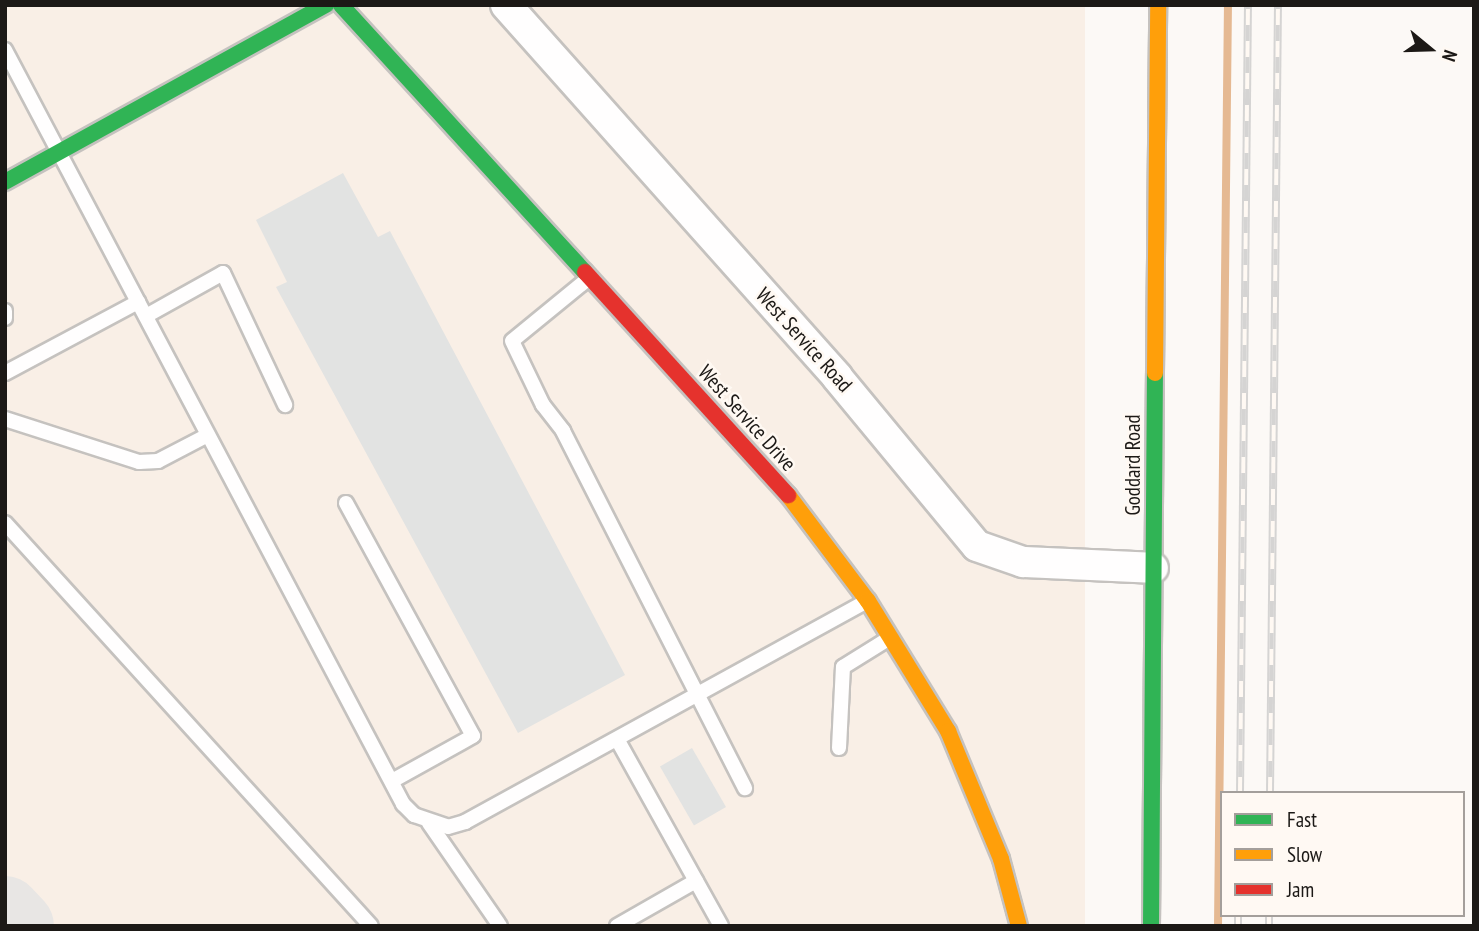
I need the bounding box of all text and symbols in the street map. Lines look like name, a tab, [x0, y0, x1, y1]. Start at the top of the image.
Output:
north arrow	[1395, 14, 1465, 84]
text: N	[1437, 47, 1463, 65]
street label: West Service Road	[751, 283, 857, 397]
street label: West Service Drive	[693, 360, 801, 476]
street label: Goddard Road	[1120, 414, 1146, 516]
legend	[1220, 791, 1465, 917]
text: Fast	[1287, 806, 1317, 833]
text: Slow	[1287, 841, 1322, 868]
text: Jam	[1287, 876, 1314, 903]

